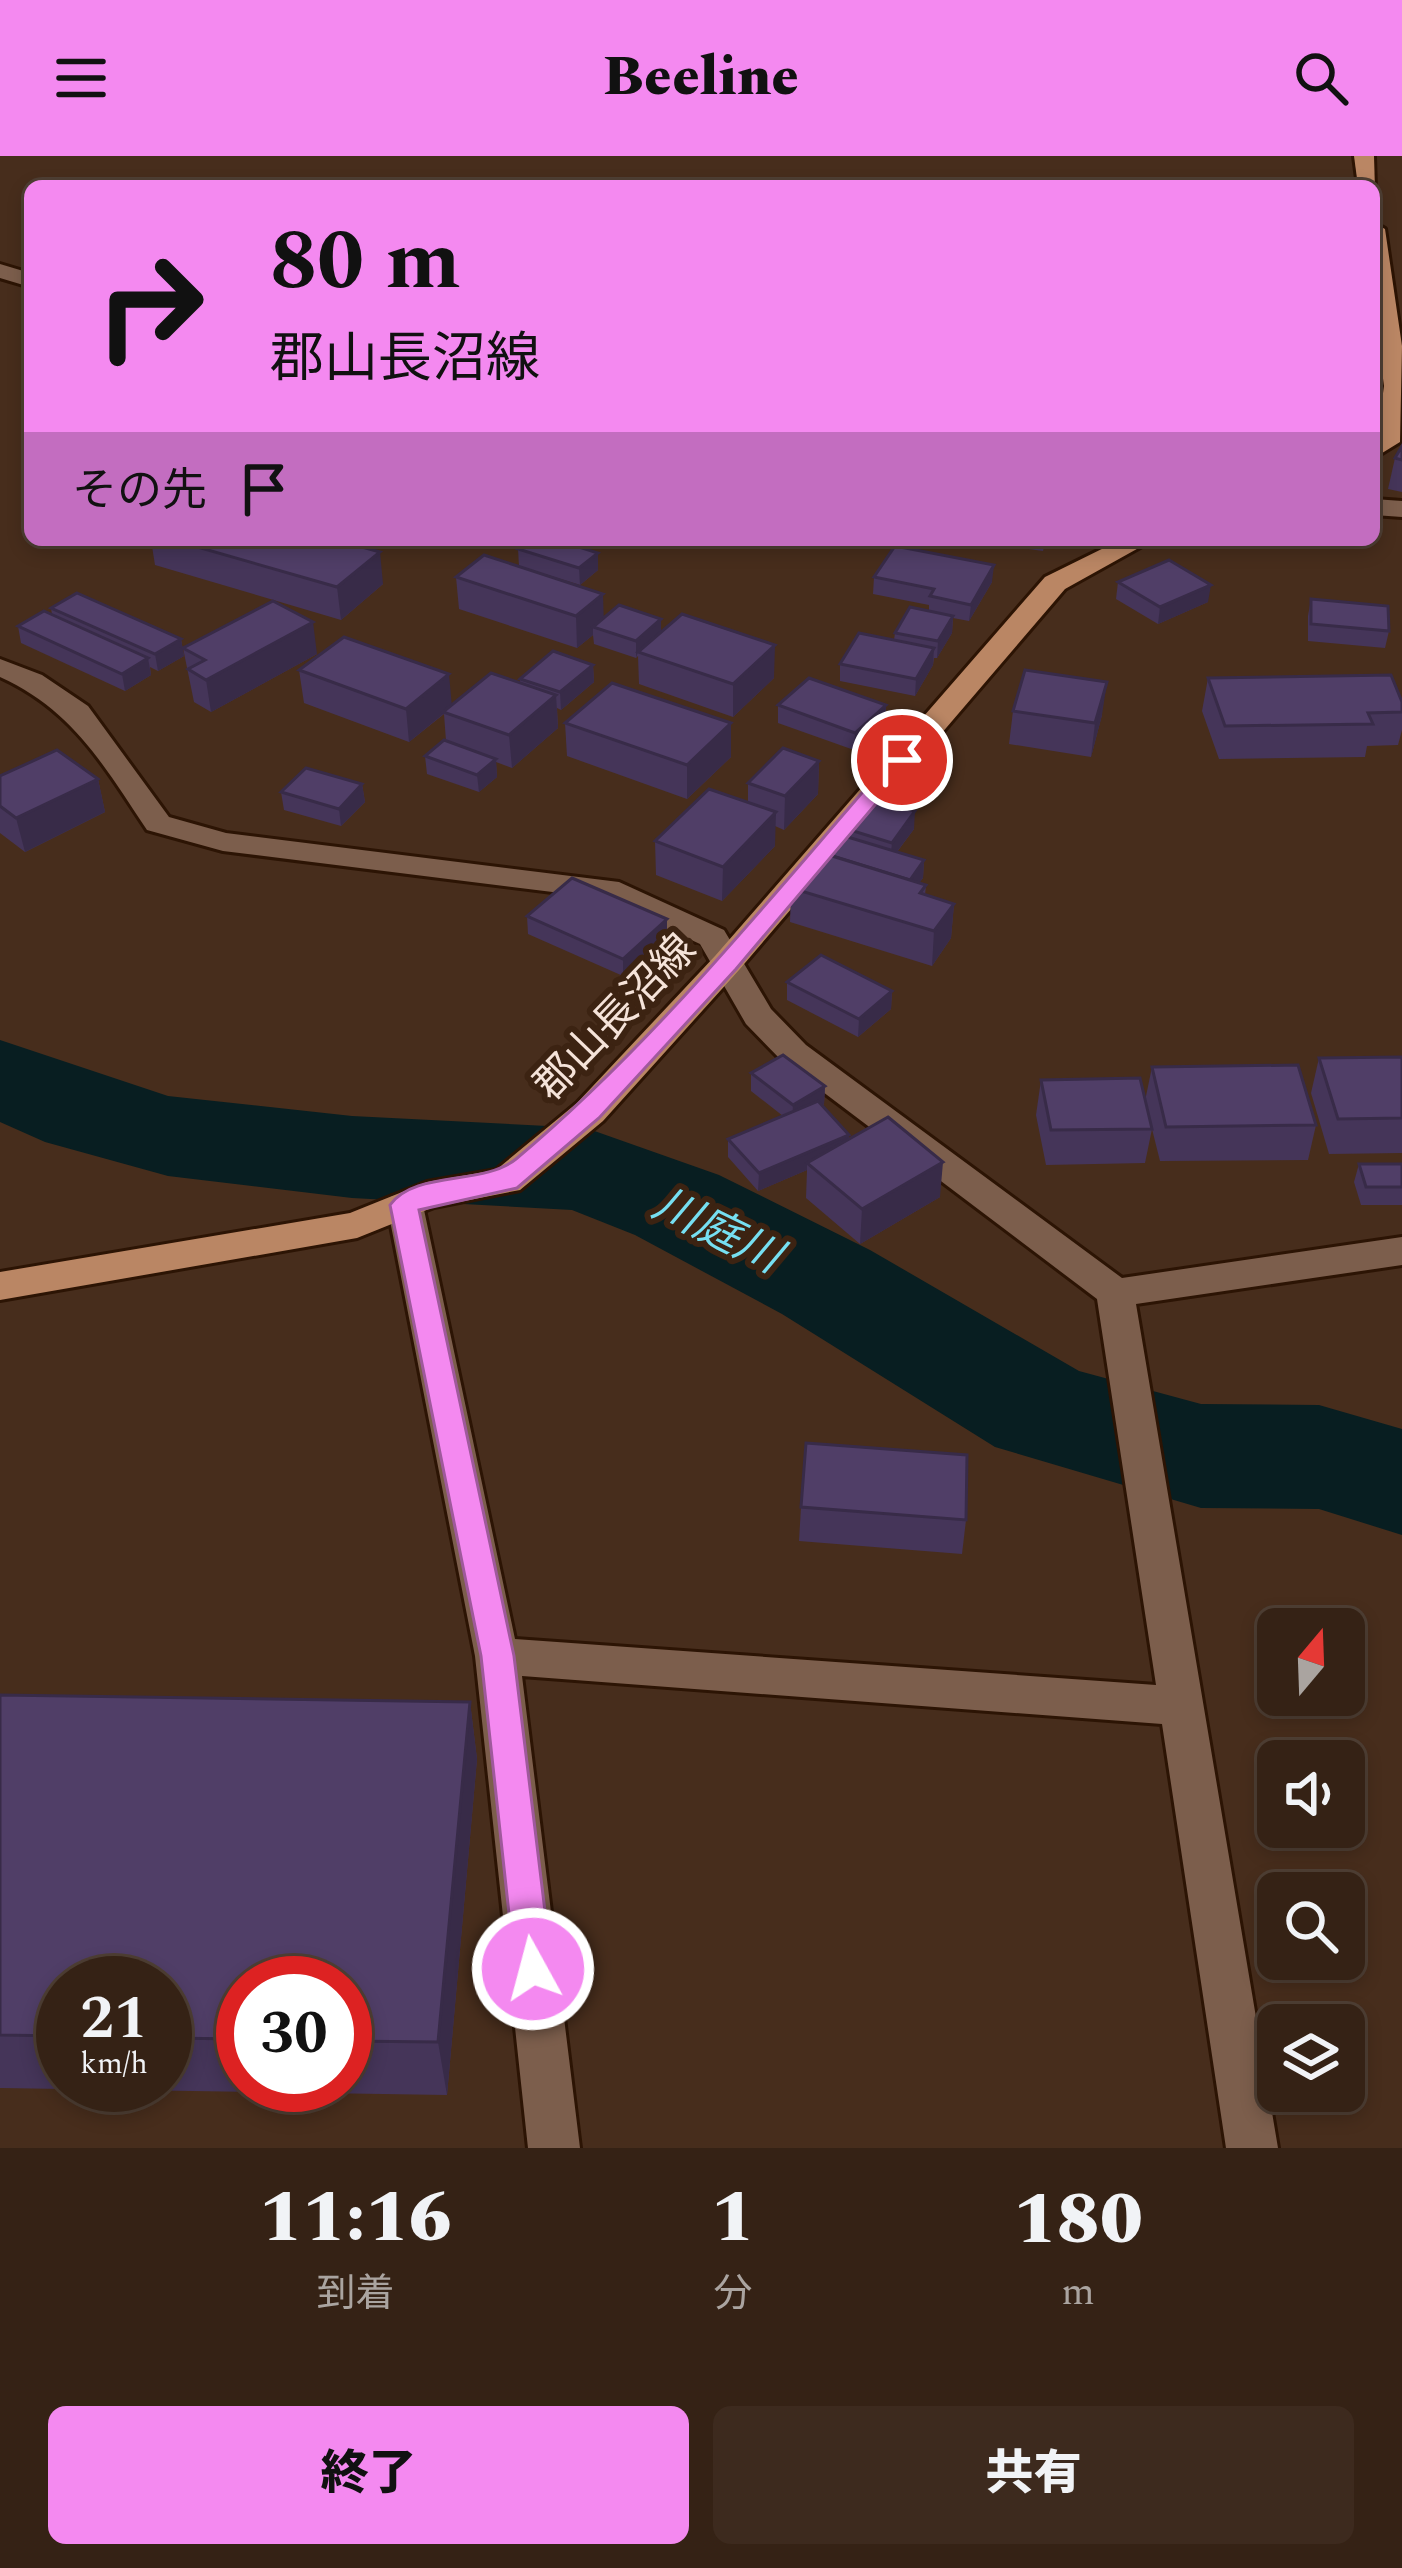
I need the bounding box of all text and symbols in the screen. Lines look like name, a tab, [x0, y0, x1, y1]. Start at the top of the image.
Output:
text: Beeline	[603, 37, 799, 119]
icon: menu	[48, 45, 114, 111]
icon: search	[1288, 45, 1354, 111]
text: 80 m	[270, 198, 461, 326]
icon: right	[72, 228, 228, 384]
text: 郡山長沼線	[270, 319, 540, 401]
icon: arrive	[231, 456, 297, 522]
text: その先	[72, 457, 207, 526]
pin	[851, 709, 953, 811]
icon: arrive	[869, 727, 935, 793]
street label: 郡山長沼線	[520, 920, 711, 1115]
water label: 川庭川	[641, 1171, 796, 1294]
north arrow	[1257, 1608, 1365, 1716]
map controls	[1257, 1608, 1365, 2112]
button: sound	[1257, 1740, 1365, 1848]
button: search	[1257, 1872, 1365, 1980]
position arrow	[470, 1906, 596, 2032]
speed limit sign: 30	[216, 1956, 372, 2112]
text: 21	[80, 1973, 148, 2065]
button: layers	[1257, 2004, 1365, 2112]
text: km/h	[80, 2041, 148, 2087]
text: 11:16	[259, 2164, 452, 2273]
text: 1	[711, 2164, 754, 2273]
text: 180	[1013, 2166, 1143, 2275]
text: m	[1061, 2263, 1095, 2322]
text: 到着	[317, 2265, 395, 2324]
text: 分	[713, 2265, 752, 2324]
button: 終了	[48, 2406, 689, 2544]
button: 共有	[713, 2406, 1354, 2544]

